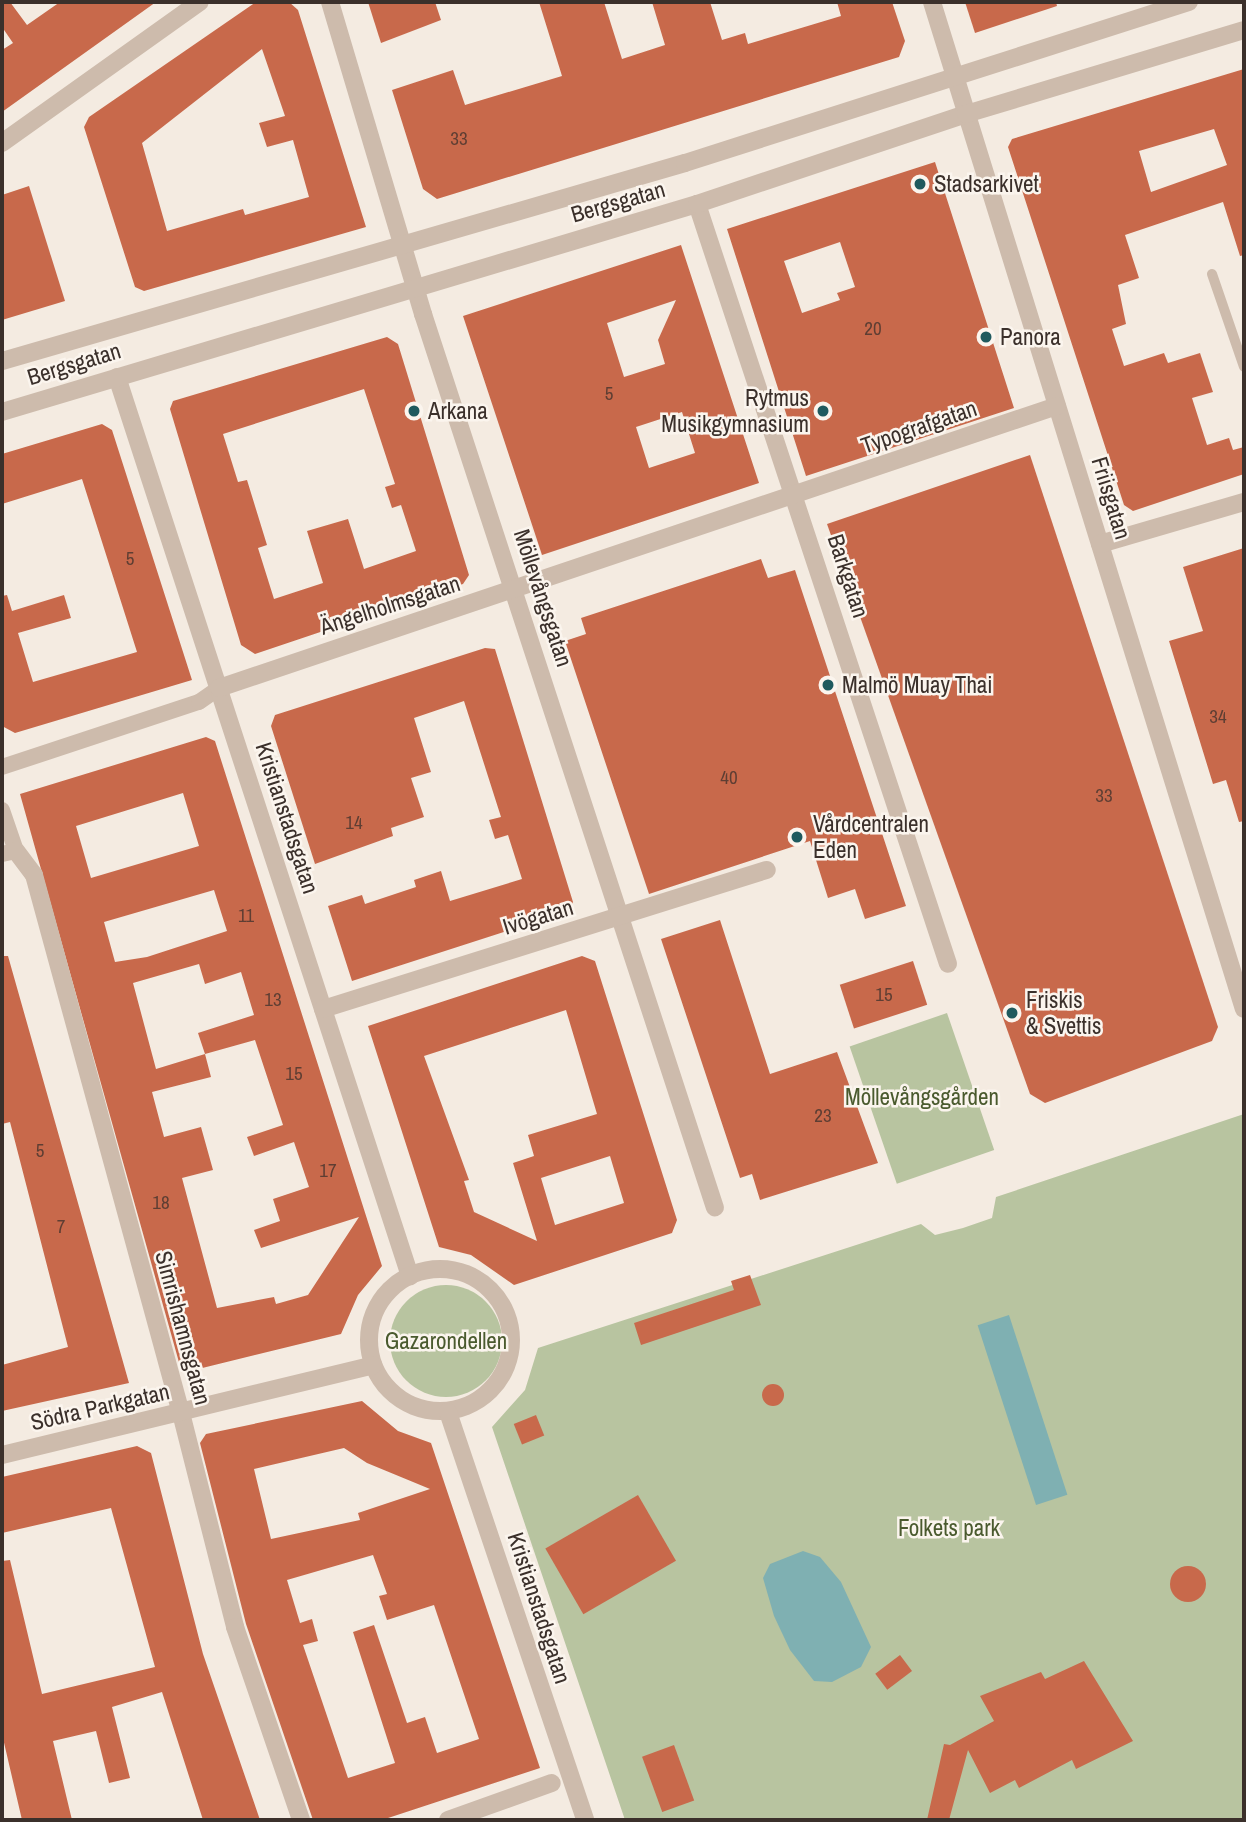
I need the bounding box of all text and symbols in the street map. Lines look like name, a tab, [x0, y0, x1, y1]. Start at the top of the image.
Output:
house number: 33	[450, 128, 468, 150]
place label: Stadsarkivet	[934, 170, 1039, 198]
street label: Bergsgatan	[568, 175, 668, 229]
marker: Stadsarkivet	[912, 176, 928, 192]
house number: 20	[864, 318, 882, 340]
place label: Panora	[1000, 323, 1061, 351]
marker: Panora	[978, 329, 994, 345]
street label: Bergsgatan	[24, 337, 124, 391]
house number: 5	[605, 383, 613, 405]
place label: Rytmus Musikgymnasium	[661, 384, 809, 438]
street label: Typografgatan	[857, 394, 981, 460]
place label: Arkana	[428, 397, 488, 425]
marker: Arkana	[406, 403, 422, 419]
marker: Rytmus Musikgymnasium	[815, 403, 831, 419]
street label: Friisgatan	[1085, 453, 1137, 543]
street label: Möllevångsgatan	[508, 526, 578, 670]
street label: Barkgatan	[822, 531, 874, 621]
house number: 5	[126, 548, 134, 570]
street label: Ängelholmsgatan	[316, 569, 464, 641]
place label: Malmö Muay Thai	[842, 671, 993, 699]
marker: Malmö Muay Thai	[820, 677, 836, 693]
house number: 34	[1209, 706, 1227, 728]
street label: Kristianstadsgatan	[250, 739, 324, 897]
house number: 40	[720, 767, 738, 789]
house number: 33	[1095, 785, 1113, 807]
place label: Vårdcentralen Eden	[813, 810, 929, 864]
house number: 14	[345, 812, 363, 834]
marker: Vårdcentralen Eden	[787, 827, 807, 847]
street label: Ivögatan	[499, 893, 577, 941]
house number: 11	[238, 905, 254, 927]
house number: 15	[875, 984, 893, 1006]
place label: Friskis & Svettis	[1026, 986, 1101, 1040]
house number: 13	[264, 989, 282, 1011]
marker: Friskis & Svettis	[1004, 1005, 1020, 1021]
house number: 15	[285, 1063, 303, 1085]
park label: Möllevångsgården	[845, 1083, 999, 1111]
house number: 23	[814, 1105, 832, 1127]
house number: 5	[36, 1140, 44, 1162]
house number: 17	[319, 1160, 337, 1182]
house number: 18	[152, 1192, 170, 1214]
house number: 7	[57, 1216, 65, 1238]
street label: Simrishamnsgatan	[149, 1248, 217, 1408]
park label: Gazarondellen	[385, 1327, 507, 1355]
street label: Södra Parkgatan	[28, 1378, 172, 1436]
park label: Folkets park	[898, 1514, 1000, 1542]
street label: Kristianstadsgatan	[502, 1529, 576, 1687]

